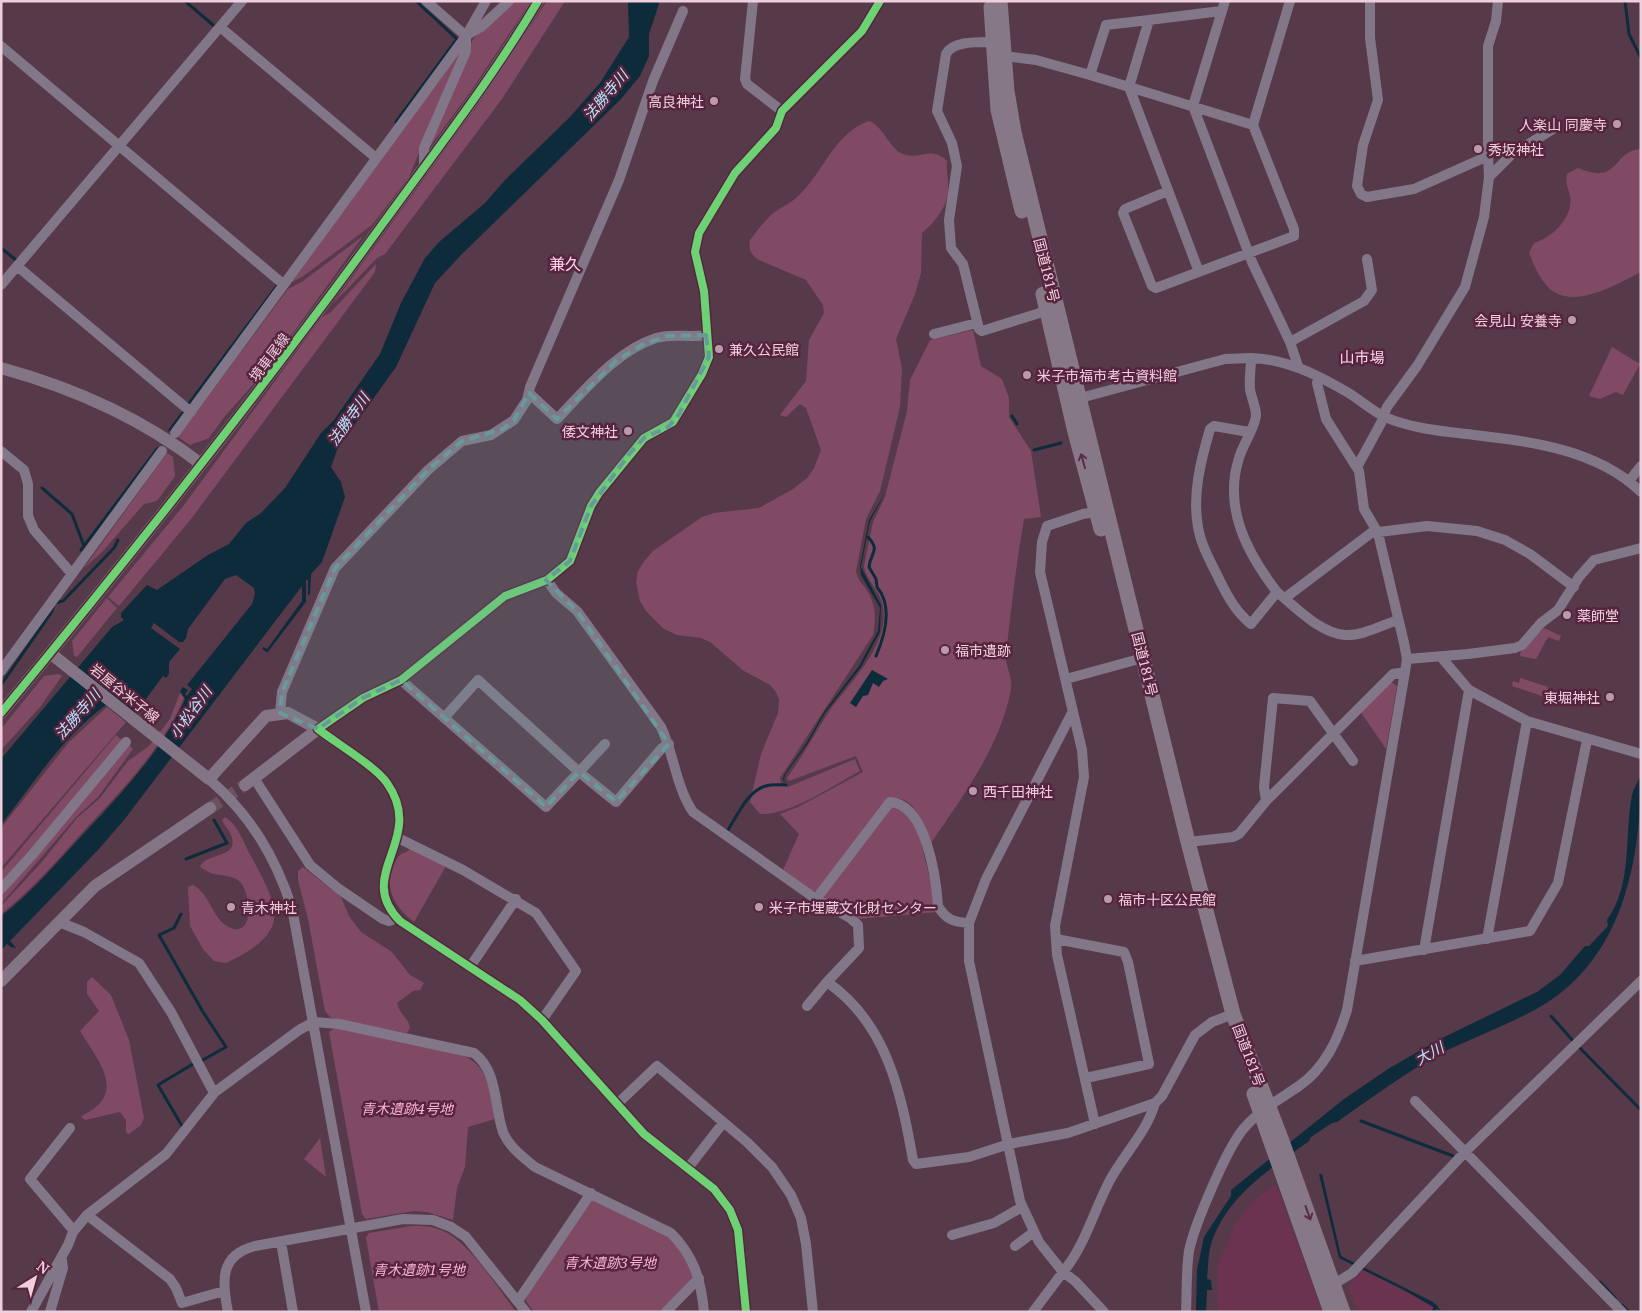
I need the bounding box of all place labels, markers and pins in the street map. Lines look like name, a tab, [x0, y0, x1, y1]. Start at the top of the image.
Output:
place label: 高良神社	[648, 92, 704, 111]
marker: 高良神社	[708, 95, 720, 107]
place label: 人楽山 同慶寺	[1519, 115, 1607, 134]
marker: 人楽山 同慶寺	[1611, 118, 1623, 130]
place label: 秀坂神社	[1488, 140, 1544, 159]
marker: 秀坂神社	[1472, 143, 1484, 155]
place label: 会見山 安養寺	[1474, 311, 1562, 330]
marker: 会見山 安養寺	[1566, 314, 1578, 326]
place label: 兼久公民館	[729, 340, 799, 359]
marker: 兼久公民館	[713, 343, 725, 355]
place label: 米子市福市考古資料館	[1037, 366, 1177, 385]
marker: 米子市福市考古資料館	[1021, 369, 1033, 381]
place label: 倭文神社	[562, 422, 618, 441]
marker: 倭文神社	[622, 425, 634, 437]
place label: 薬師堂	[1577, 606, 1619, 625]
marker: 薬師堂	[1561, 609, 1573, 621]
place label: 福市遺跡	[955, 641, 1011, 660]
marker: 福市遺跡	[939, 644, 951, 656]
place label: 東堀神社	[1544, 688, 1600, 707]
marker: 東堀神社	[1604, 691, 1616, 703]
place label: 西千田神社	[983, 782, 1053, 801]
marker: 西千田神社	[967, 785, 979, 797]
place label: 福市十区公民館	[1118, 890, 1216, 909]
marker: 福市十区公民館	[1102, 893, 1114, 905]
place label: 青木神社	[241, 898, 297, 917]
place label: 米子市埋蔵文化財センター	[769, 898, 937, 917]
marker: 青木神社	[225, 901, 237, 913]
marker: 米子市埋蔵文化財センター	[753, 901, 765, 913]

